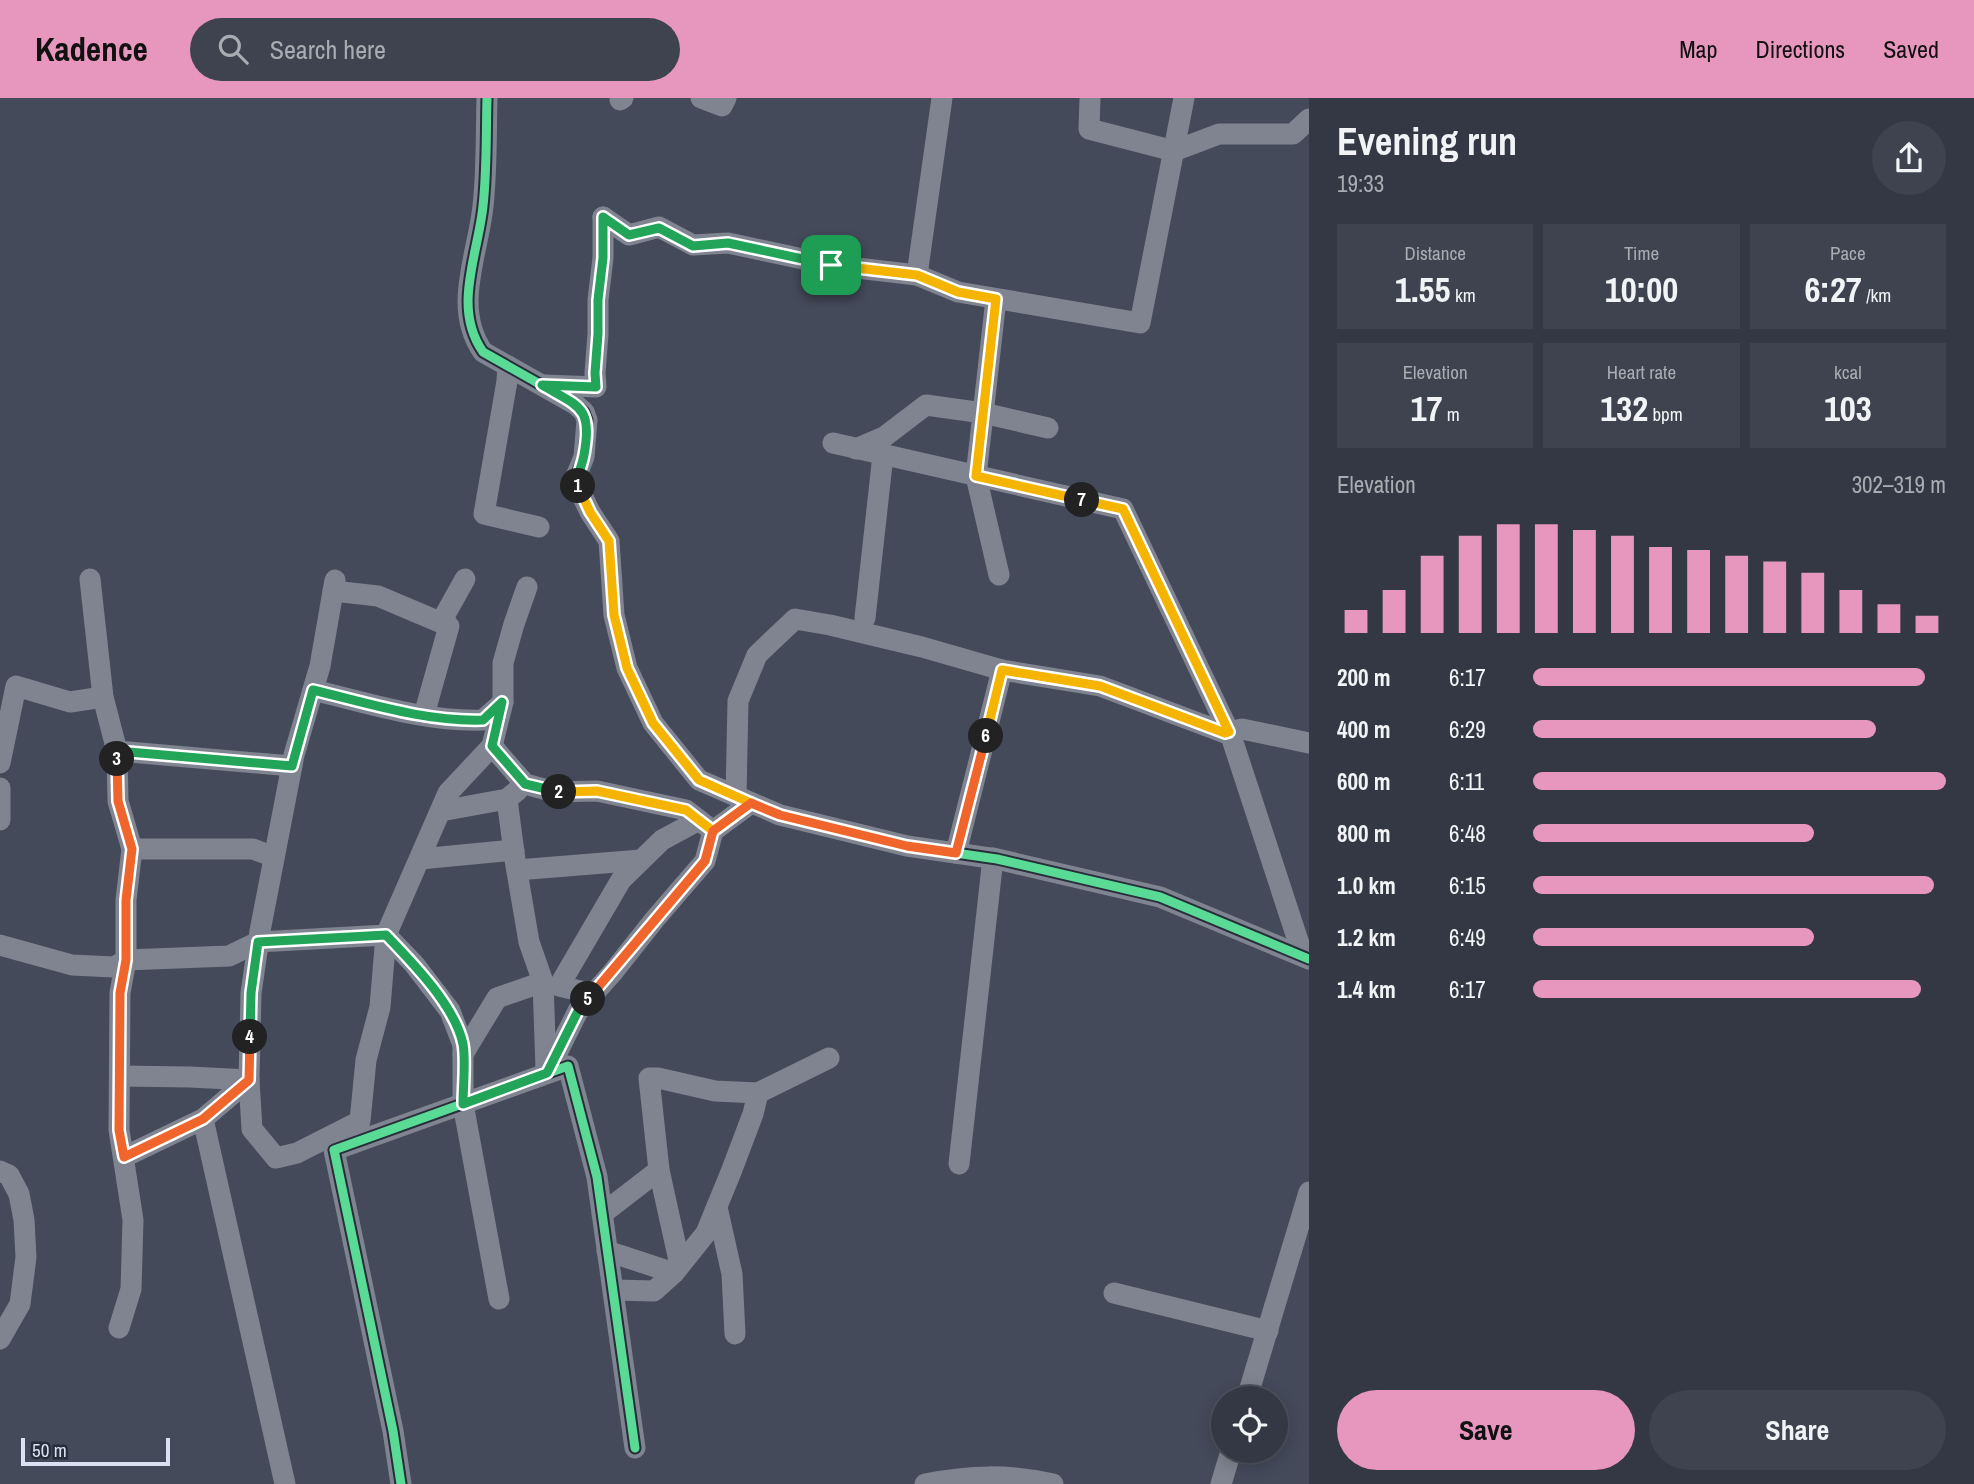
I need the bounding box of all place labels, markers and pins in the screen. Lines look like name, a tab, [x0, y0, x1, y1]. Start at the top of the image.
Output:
pin	[801, 235, 861, 295]
pin: 1	[560, 468, 596, 504]
pin: 7	[1064, 482, 1100, 518]
pin: 6	[968, 718, 1004, 754]
pin: 3	[100, 742, 134, 776]
pin: 2	[542, 774, 576, 810]
pin: 5	[570, 982, 606, 1016]
pin: 4	[232, 1020, 268, 1054]

